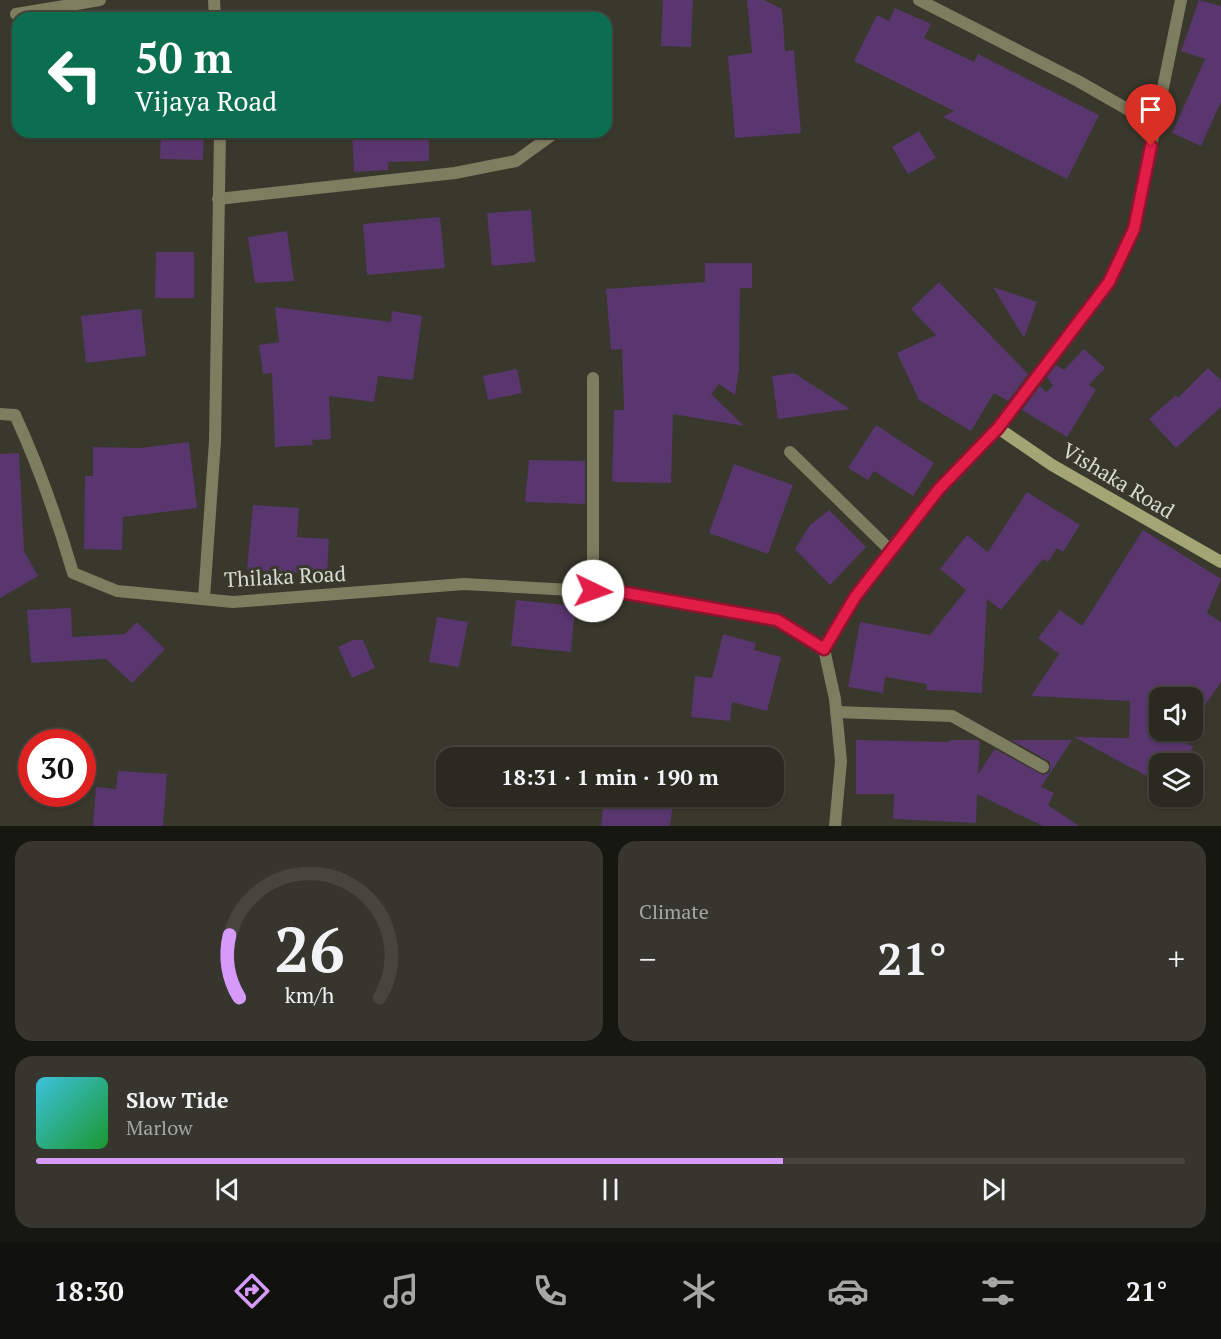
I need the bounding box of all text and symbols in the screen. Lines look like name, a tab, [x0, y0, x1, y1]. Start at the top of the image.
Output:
text: 50 m	[135, 29, 233, 85]
icon: left	[36, 36, 114, 114]
text: Vijaya Road	[135, 83, 277, 119]
pin	[1125, 84, 1176, 146]
icon: arrive	[1134, 93, 1167, 126]
street label: Vishaka Road	[1057, 436, 1180, 525]
street label: Thilaka Road	[223, 559, 347, 593]
position arrow	[561, 559, 625, 623]
map controls	[1149, 687, 1203, 807]
button: sound	[1149, 687, 1203, 741]
speed limit sign: 30	[18, 729, 96, 807]
button: layers	[1149, 753, 1203, 807]
text: 18:31 · 1 min · 190 m	[501, 762, 719, 791]
text: Climate	[639, 898, 709, 925]
text: 26	[274, 907, 344, 990]
text: 21°	[877, 928, 947, 988]
text: −	[639, 937, 657, 980]
text: +	[1167, 937, 1185, 980]
text: km/h	[284, 981, 334, 1009]
text: Slow Tide	[126, 1085, 229, 1114]
text: Marlow	[126, 1114, 193, 1141]
icon: previous	[211, 1173, 244, 1206]
icon: pause	[594, 1173, 627, 1206]
icon: next	[977, 1173, 1010, 1206]
icon: directions	[231, 1270, 273, 1312]
icon: music	[380, 1270, 422, 1312]
icon: phone	[529, 1270, 571, 1312]
icon: climate	[678, 1270, 720, 1312]
icon: car	[827, 1270, 869, 1312]
icon: filters	[977, 1270, 1019, 1312]
text: 18:30	[54, 1273, 124, 1309]
text: 21°	[1126, 1273, 1167, 1309]

